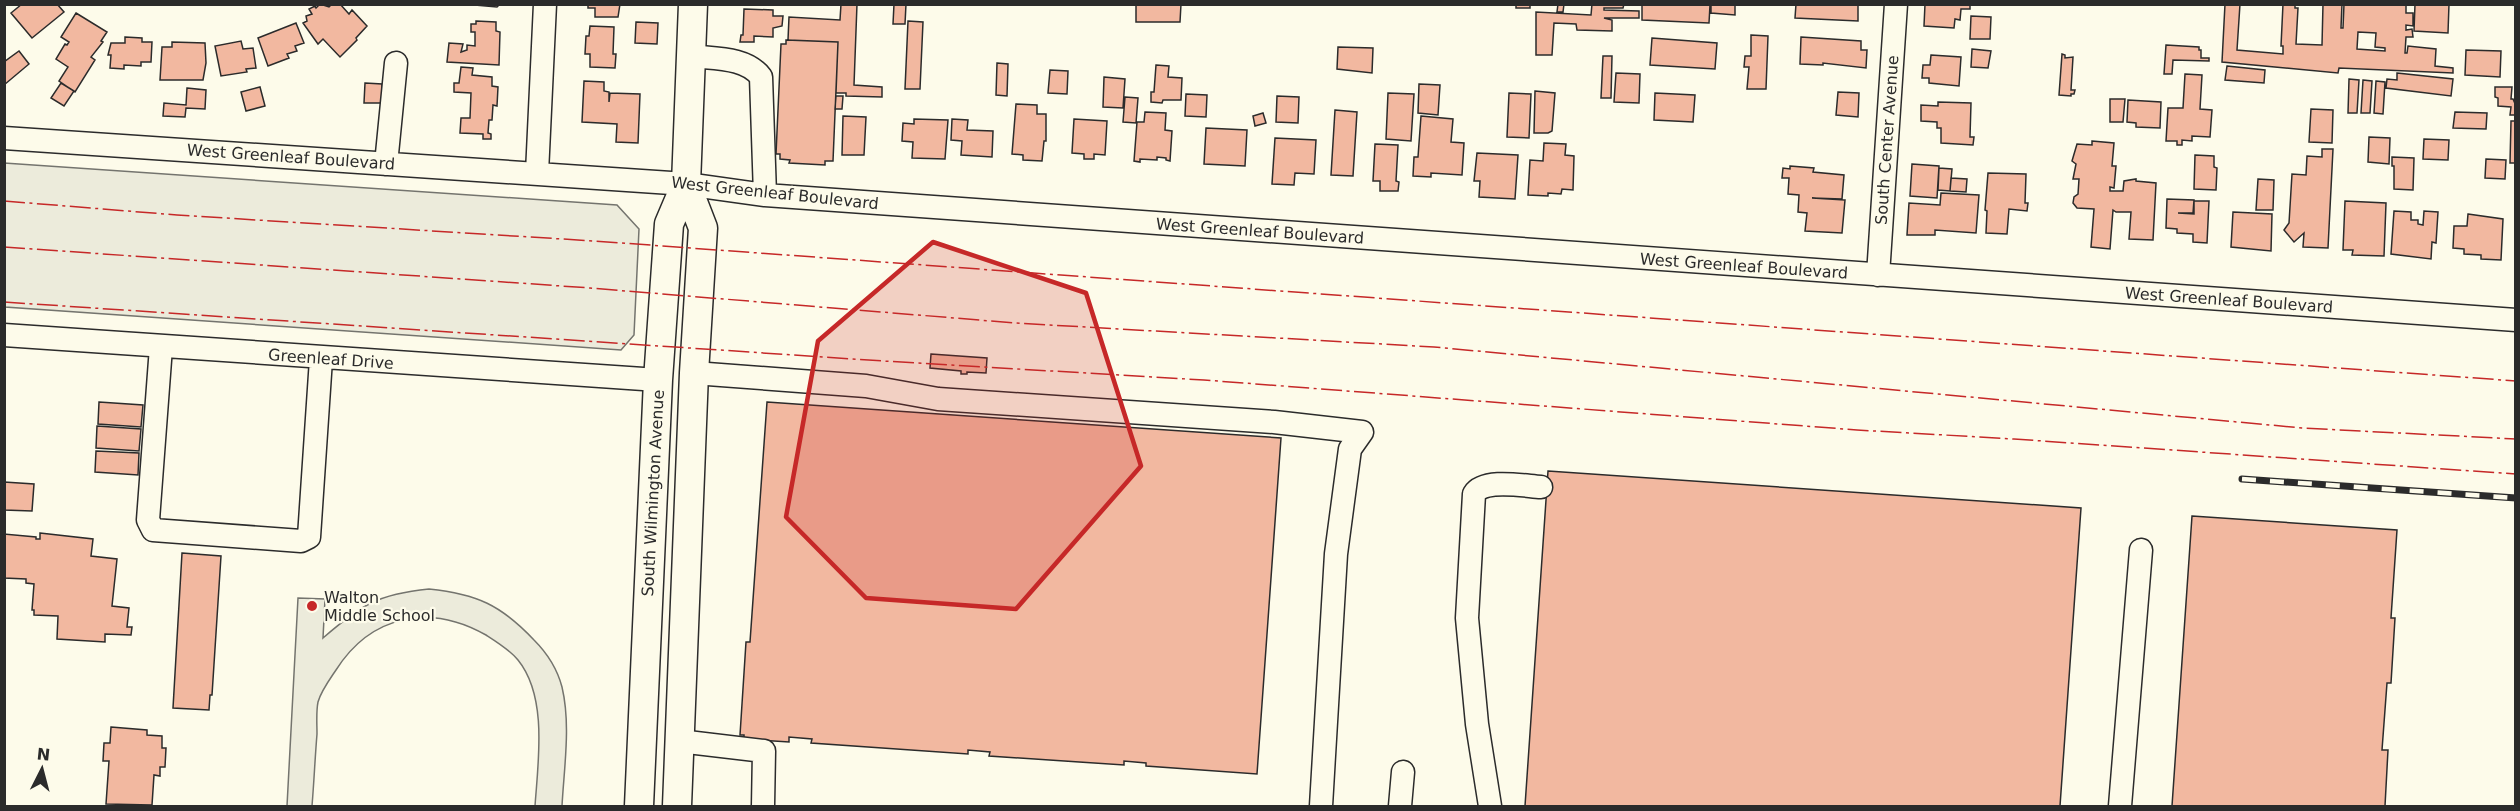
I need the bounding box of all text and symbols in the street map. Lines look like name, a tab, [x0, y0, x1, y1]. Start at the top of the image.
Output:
street label: South Center Avenue	[1872, 55, 1902, 225]
street label: West Greenleaf Boulevard	[186, 140, 396, 174]
street label: West Greenleaf Boulevard	[670, 173, 880, 213]
street label: West Greenleaf Boulevard	[1155, 214, 1365, 248]
street label: West Greenleaf Boulevard	[1639, 249, 1849, 283]
street label: West Greenleaf Boulevard	[2124, 283, 2334, 317]
street label: Greenleaf Drive	[268, 345, 394, 373]
street label: South Wilmington Avenue	[638, 389, 668, 597]
place label: Walton Middle School	[324, 588, 435, 625]
marker: Walton Middle School	[305, 599, 319, 613]
north arrow	[12, 739, 72, 799]
text: N	[36, 744, 51, 765]

